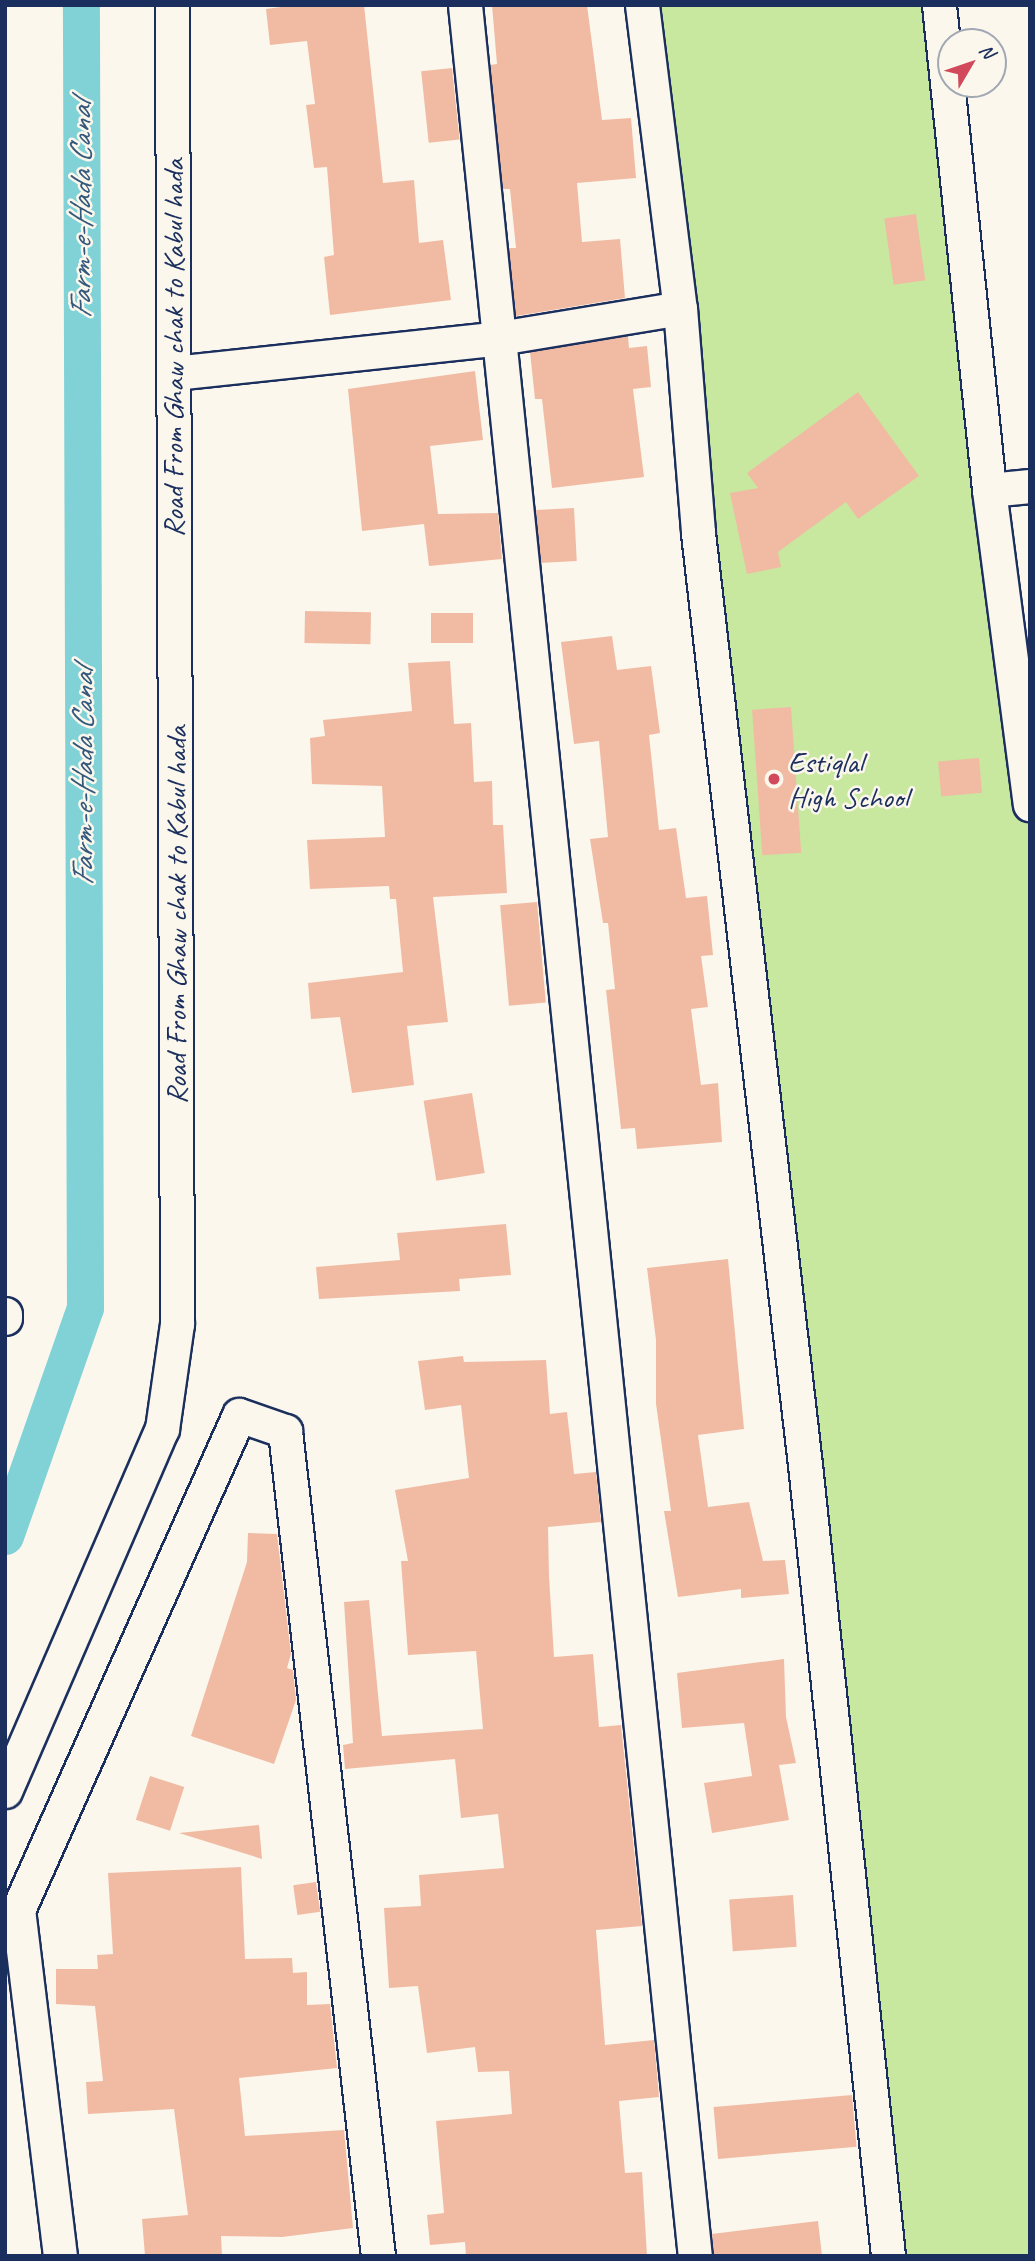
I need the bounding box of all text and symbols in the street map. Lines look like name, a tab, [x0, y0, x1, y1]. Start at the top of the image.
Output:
north arrow	[937, 28, 1007, 98]
text: N	[974, 39, 1000, 63]
water label: Farm-e-Hada Canal	[62, 102, 100, 318]
street label: Road From Ghaw chak to Kabul hada	[155, 158, 191, 538]
water label: Farm-e-Hada Canal	[64, 669, 102, 885]
street label: Road From Ghaw chak to Kabul hada	[158, 725, 194, 1105]
place label: Estiqlal High School	[788, 744, 907, 814]
marker: Estiqlal High School	[766, 771, 782, 787]

